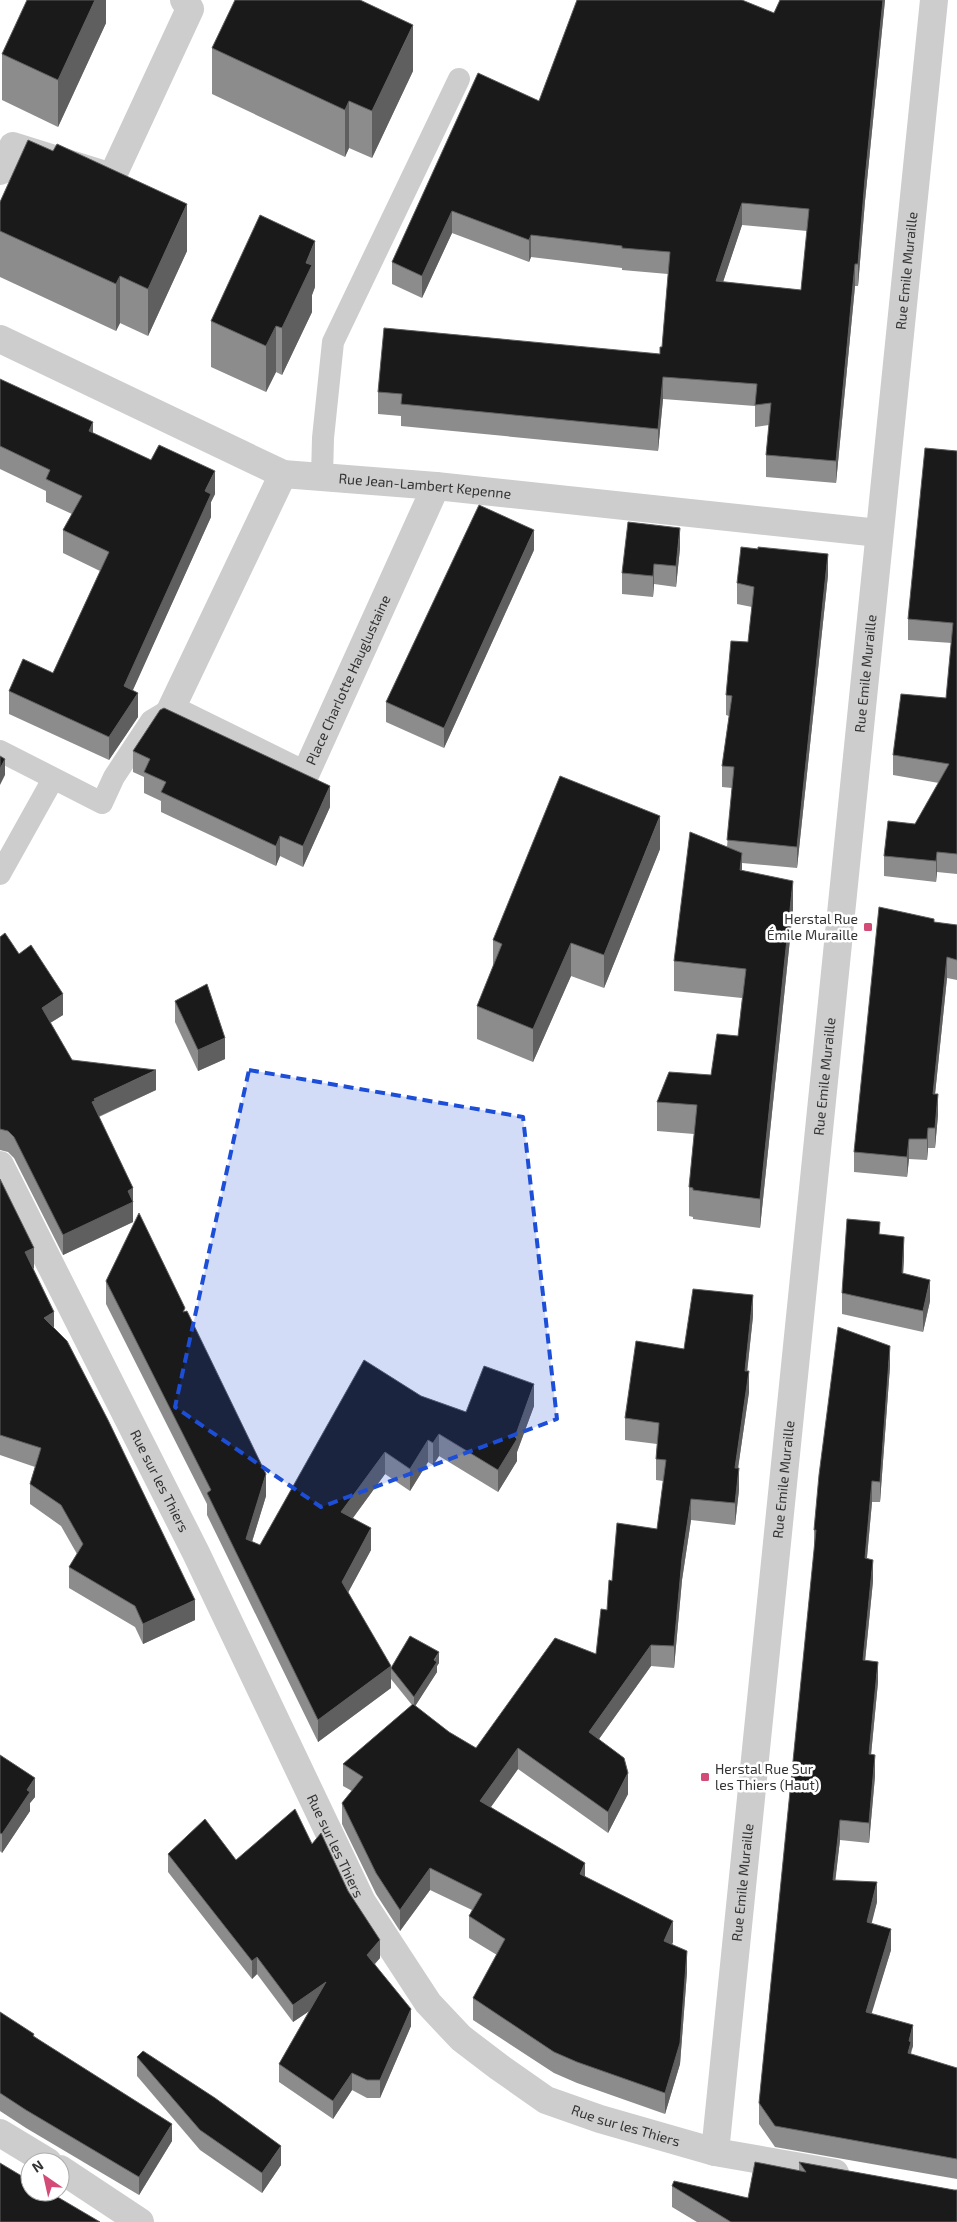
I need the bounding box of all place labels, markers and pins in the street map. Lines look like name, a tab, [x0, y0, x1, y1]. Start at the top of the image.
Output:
place label: Herstal Rue Émile Muraille	[767, 910, 858, 943]
marker: Herstal Rue Émile Muraille	[862, 921, 874, 933]
place label: Herstal Rue Sur les Thiers (Haut)	[715, 1760, 819, 1793]
marker: Herstal Rue Sur les Thiers (Haut)	[699, 1771, 711, 1783]

